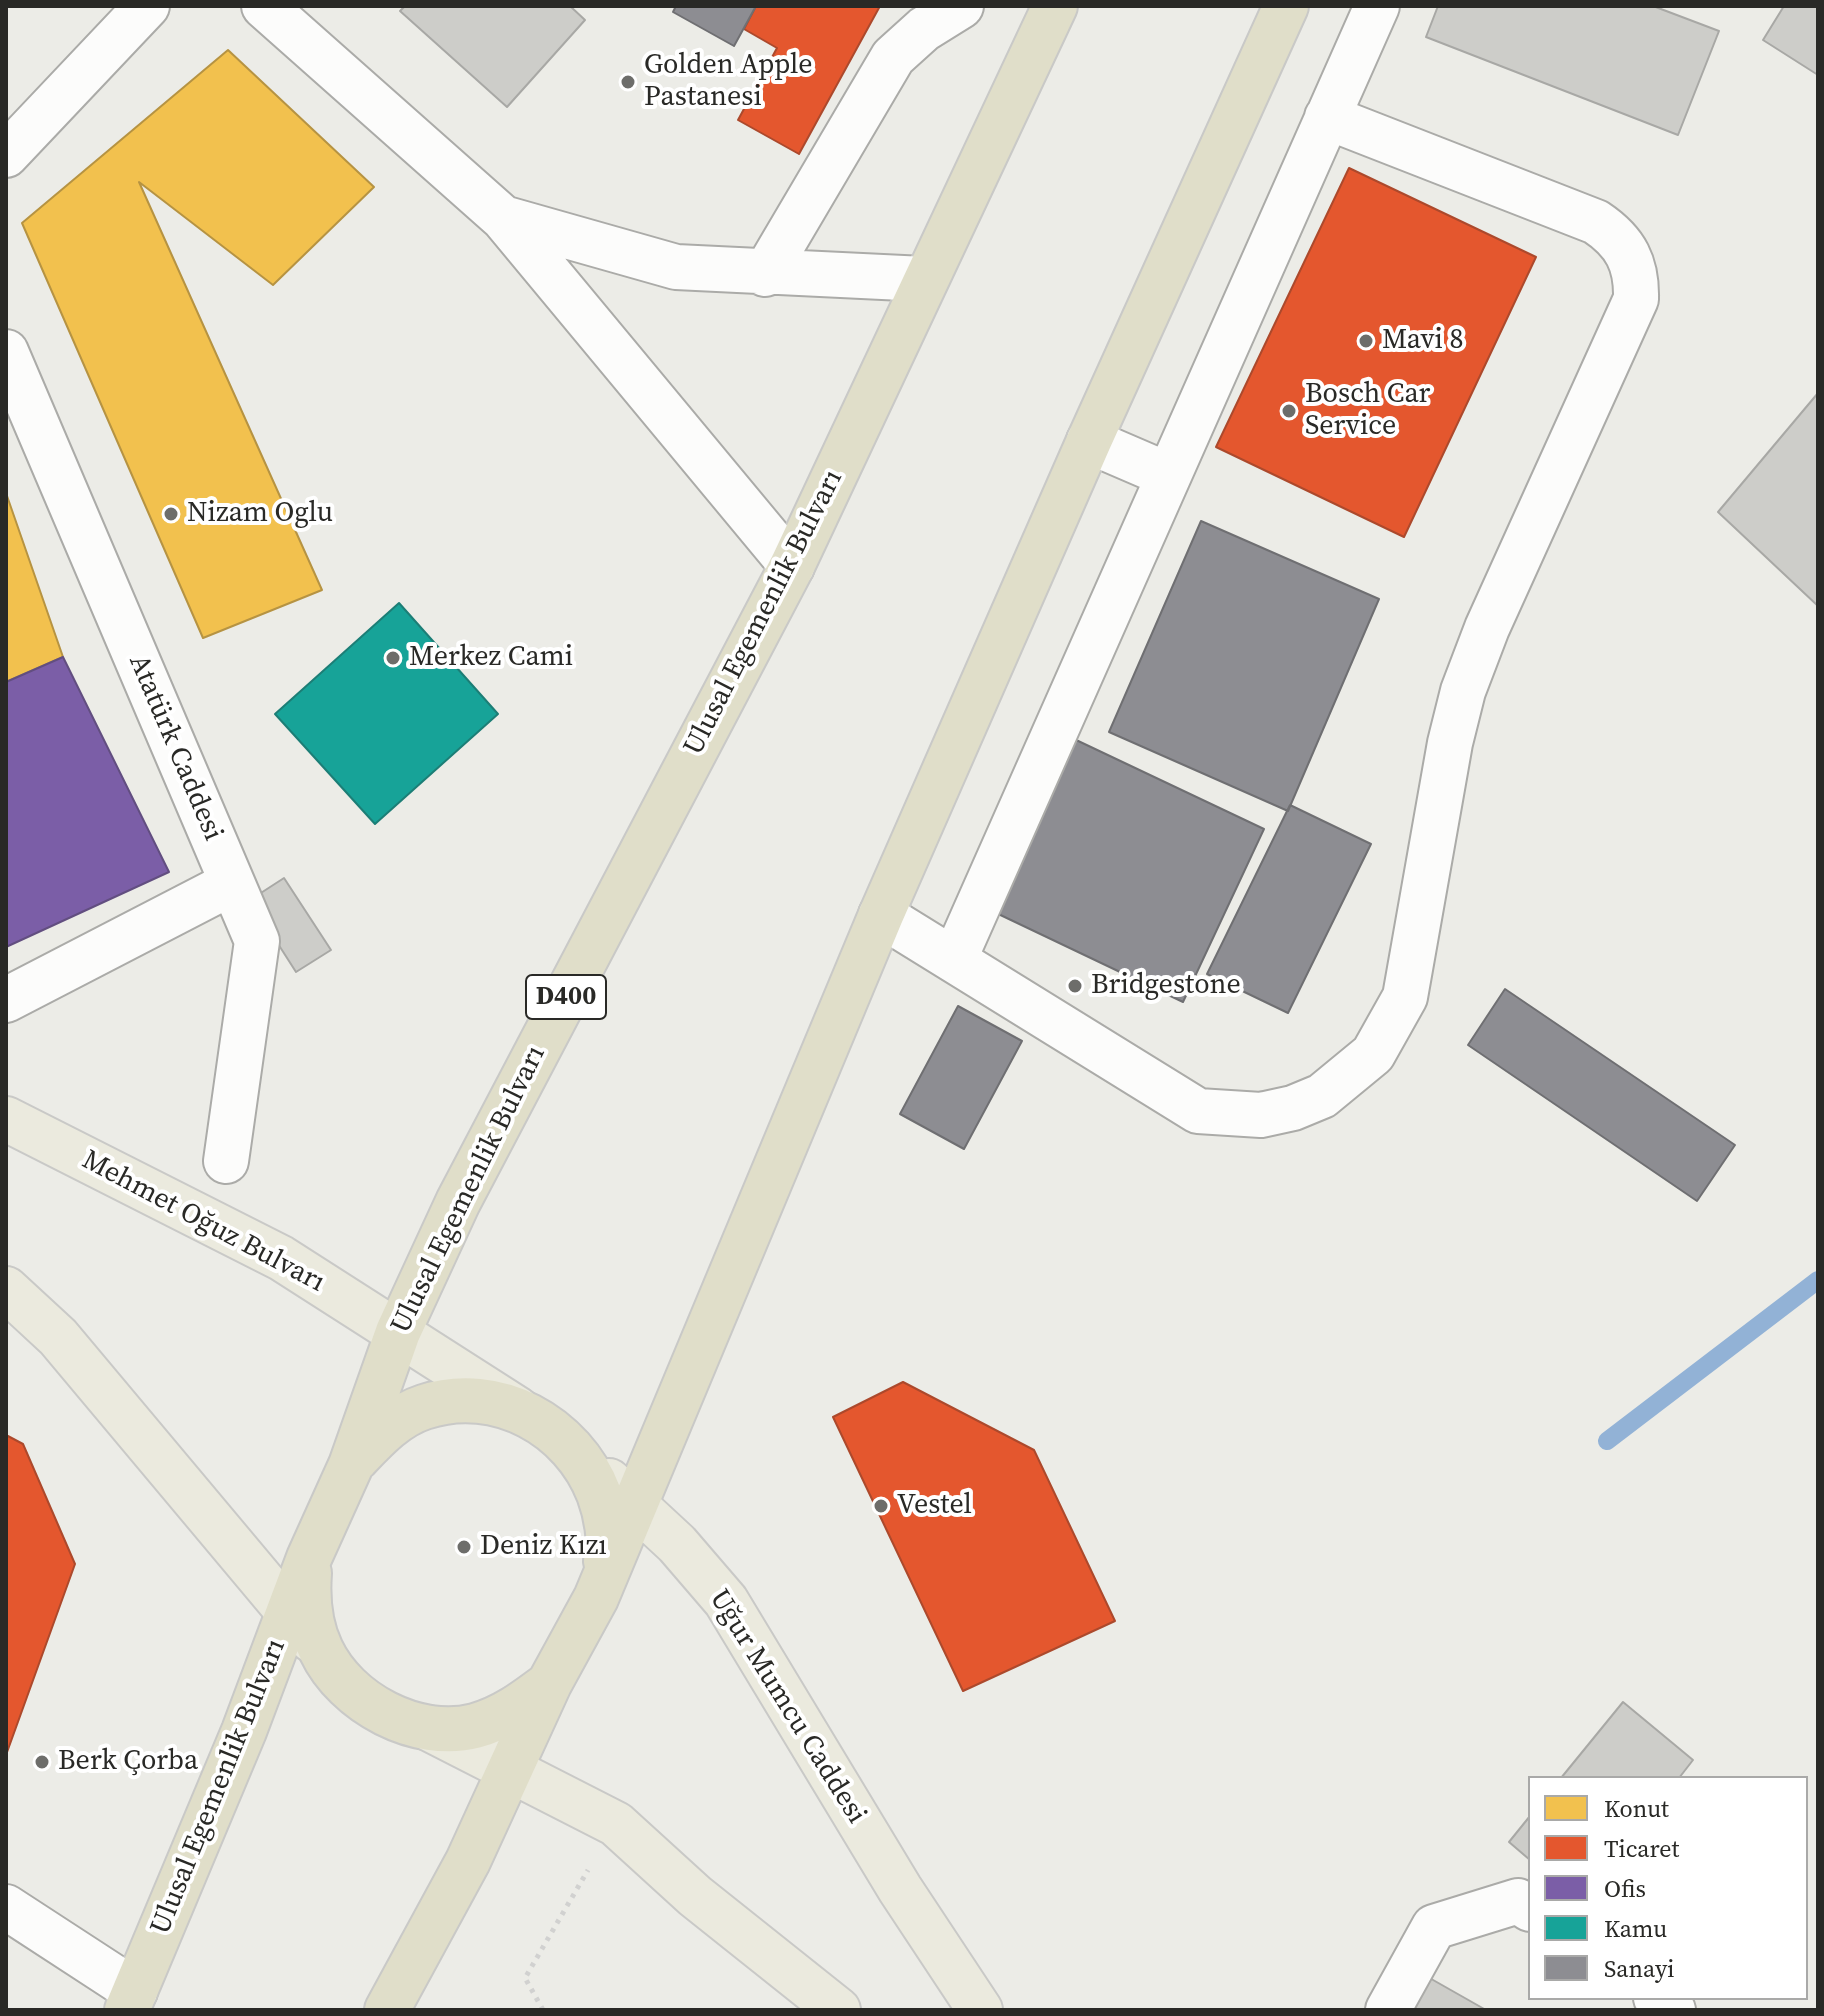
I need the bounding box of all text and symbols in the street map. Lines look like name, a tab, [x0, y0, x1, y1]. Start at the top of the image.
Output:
place label: Golden Apple Pastanesi	[644, 49, 813, 115]
marker: Golden Apple Pastanesi	[619, 73, 637, 91]
place label: Mavi 8	[1382, 324, 1463, 358]
marker: Mavi 8	[1357, 332, 1375, 350]
place label: Bosch Car Service	[1305, 378, 1430, 444]
marker: Bosch Car Service	[1280, 402, 1298, 420]
street label: Ulusal Egemenlik Bulvarı	[677, 465, 851, 761]
place label: Nizam Oglu	[187, 497, 333, 531]
marker: Nizam Oglu	[162, 505, 180, 523]
place label: Merkez Cami	[409, 641, 573, 675]
marker: Merkez Cami	[384, 649, 402, 667]
street label: Atatürk Caddesi	[121, 650, 229, 846]
place label: Bridgestone	[1091, 969, 1241, 1003]
road number: D400	[526, 975, 606, 1019]
marker: Bridgestone	[1066, 977, 1084, 995]
street label: Ulusal Egemenlik Bulvarı	[385, 1041, 553, 1339]
street label: Mehmet Oğuz Bulvarı	[76, 1144, 330, 1300]
place label: Vestel	[897, 1489, 972, 1523]
marker: Vestel	[872, 1497, 890, 1515]
place label: Deniz Kızı	[480, 1530, 607, 1564]
marker: Deniz Kızı	[455, 1538, 473, 1556]
street label: Uğur Mumcu Caddesi	[701, 1584, 873, 1830]
street label: Ulusal Egemenlik Bulvarı	[144, 1634, 294, 1940]
place label: Berk Çorba	[58, 1745, 198, 1779]
marker: Berk Çorba	[33, 1753, 51, 1771]
legend	[1528, 1776, 1808, 2000]
text: Konut	[1604, 1792, 1669, 1825]
text: Ticaret	[1604, 1832, 1679, 1865]
text: Ofis	[1604, 1872, 1646, 1905]
text: Kamu	[1604, 1912, 1667, 1945]
text: Sanayi	[1604, 1952, 1674, 1985]

